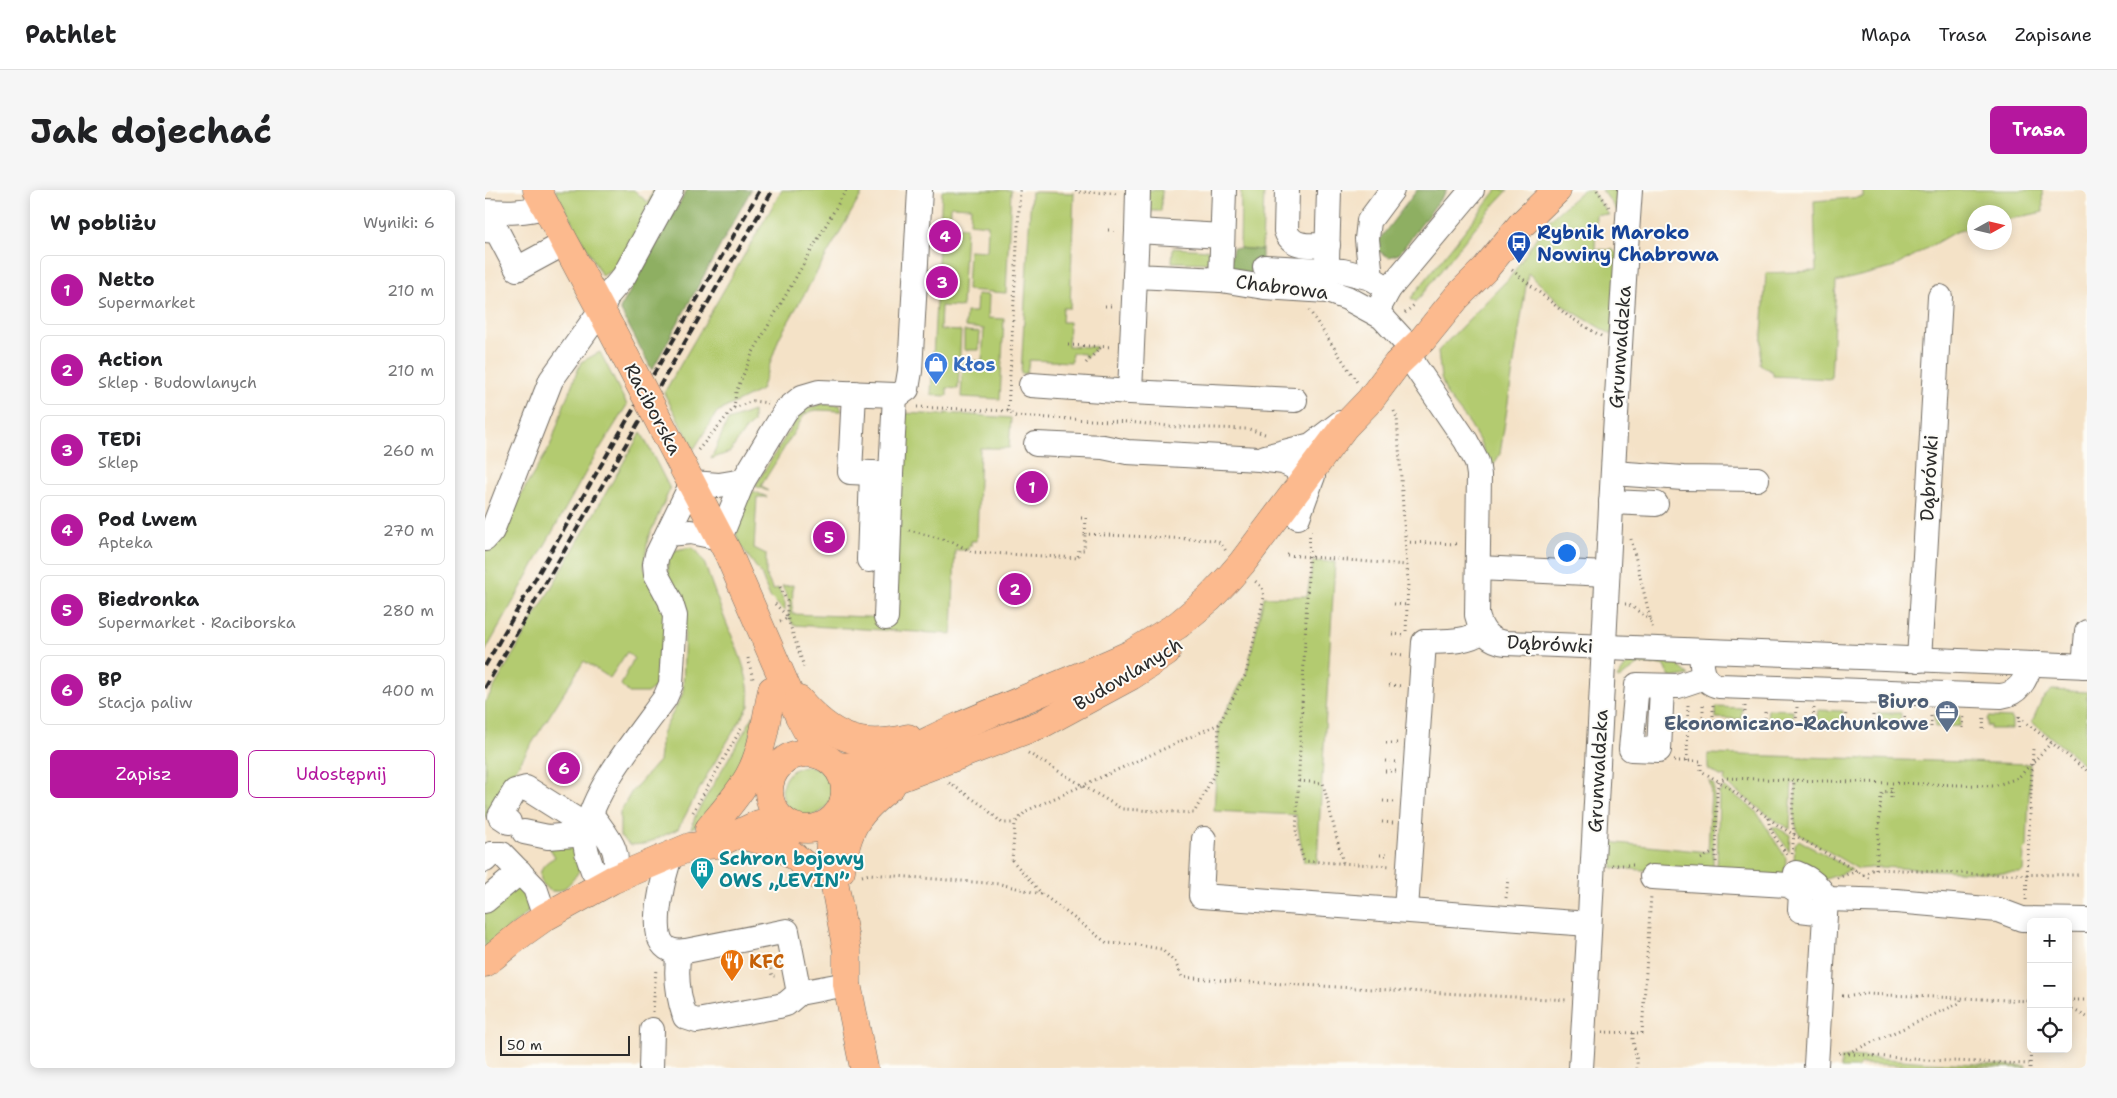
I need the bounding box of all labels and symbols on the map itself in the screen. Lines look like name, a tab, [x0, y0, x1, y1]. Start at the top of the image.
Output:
north arrow	[1967, 205, 2012, 250]
pin: 4	[929, 217, 961, 255]
place label: Rybnik Maroko Nowiny Chabrowa	[1537, 220, 1719, 267]
bus stop icon: Rybnik Maroko Nowiny Chabrowa	[1506, 230, 1532, 264]
pin: 3	[926, 263, 958, 301]
street label: Chabrowa	[1234, 269, 1330, 305]
street label: Grunwaldzka	[1603, 284, 1637, 409]
shop icon: Kłos	[923, 351, 949, 385]
place label: Kłos	[953, 352, 995, 377]
street label: Raciborska	[618, 359, 688, 459]
street label: Dąbrówki	[1914, 434, 1944, 522]
pin: 1	[1016, 468, 1048, 506]
pin: 5	[813, 518, 845, 556]
your location	[1554, 540, 1580, 566]
pin: 2	[999, 570, 1031, 608]
street label: Dąbrówki	[1506, 629, 1594, 659]
street label: Budowlanych	[1069, 632, 1187, 716]
place label: Biuro Ekonomiczno-Rachunkowe	[1664, 689, 1929, 736]
office icon: Biuro Ekonomiczno-Rachunkowe	[1934, 699, 1960, 733]
street label: Grunwaldzka	[1582, 709, 1614, 833]
pin: 6	[548, 749, 580, 787]
place label: Schron bojowy OWS „LEVIN”	[719, 846, 864, 893]
building icon: Schron bojowy OWS „LEVIN”	[689, 856, 715, 890]
restaurant icon: KFC	[719, 948, 745, 982]
place label: KFC	[749, 949, 785, 974]
scale bar	[500, 1033, 630, 1056]

